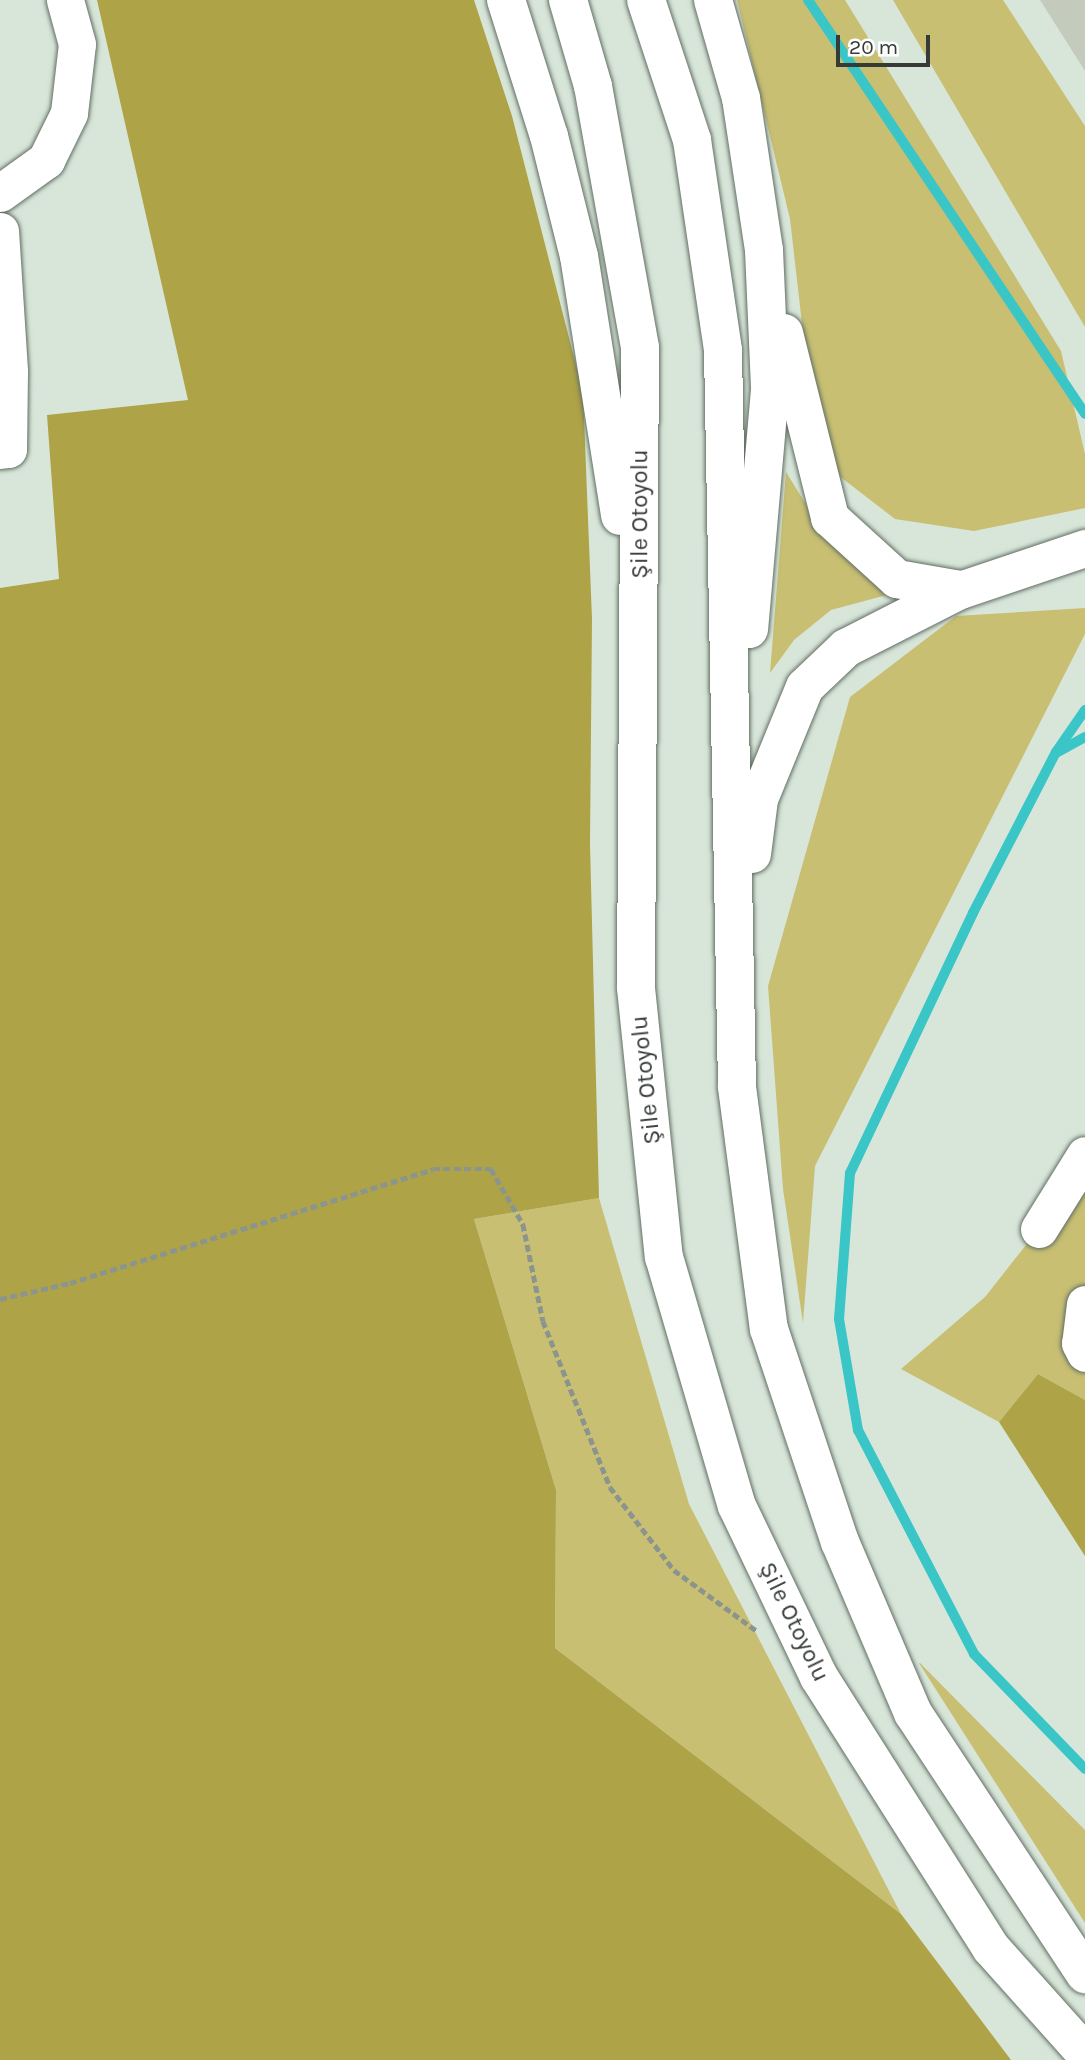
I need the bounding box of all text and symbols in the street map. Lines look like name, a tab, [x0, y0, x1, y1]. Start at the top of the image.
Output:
scale bar	[840, 21, 934, 65]
text: 20 m	[849, 35, 898, 59]
street label: Şile Otoyolu	[626, 449, 654, 579]
street label: Şile Otoyolu	[625, 1014, 667, 1146]
street label: Şile Otoyolu	[753, 1557, 835, 1687]

